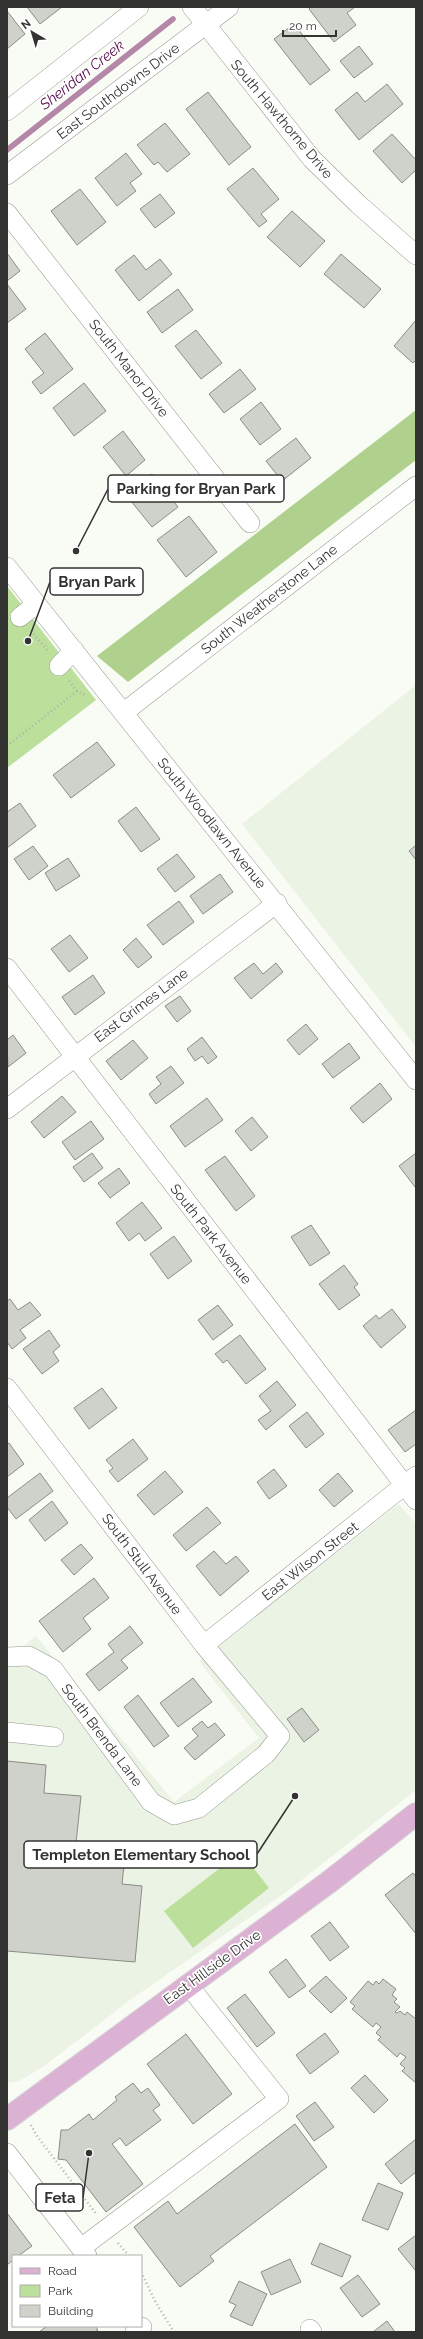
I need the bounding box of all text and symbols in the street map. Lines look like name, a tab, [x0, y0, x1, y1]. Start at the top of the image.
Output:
north arrow	[12, 12, 52, 52]
scale bar	[283, 12, 336, 38]
text: N	[19, 17, 33, 32]
text: 20 m	[289, 19, 317, 33]
water label: Sheridan Creek	[35, 36, 128, 114]
street label: East Southdowns Drive	[54, 40, 182, 142]
street label: South Hawthorne Drive	[228, 56, 336, 182]
street label: South Manor Drive	[86, 316, 172, 420]
callout: Parking for Bryan Park	[108, 475, 284, 502]
text: Parking for Bryan Park	[117, 480, 276, 498]
street label: South Weatherstone Lane	[198, 541, 340, 657]
callout: Bryan Park	[50, 568, 143, 595]
text: Bryan Park	[58, 573, 136, 591]
street label: South Woodlawn Avenue	[154, 755, 270, 891]
street label: East Grimes Lane	[91, 965, 191, 1045]
street label: South Park Avenue	[167, 1181, 255, 1287]
street label: South Stull Avenue	[99, 1510, 185, 1618]
street label: East Wilson Street	[259, 1518, 362, 1604]
street label: South Brenda Lane	[58, 1681, 146, 1789]
callout: Templeton Elementary School	[24, 1841, 257, 1868]
text: Templeton Elementary School	[32, 1846, 250, 1864]
street label: East Hillside Drive	[160, 1926, 264, 2008]
callout: Feta	[36, 2184, 83, 2211]
text: Feta	[44, 2189, 76, 2207]
legend	[12, 2255, 142, 2327]
text: Road	[48, 2264, 77, 2278]
text: Park	[48, 2284, 73, 2298]
text: Building	[48, 2304, 94, 2318]

